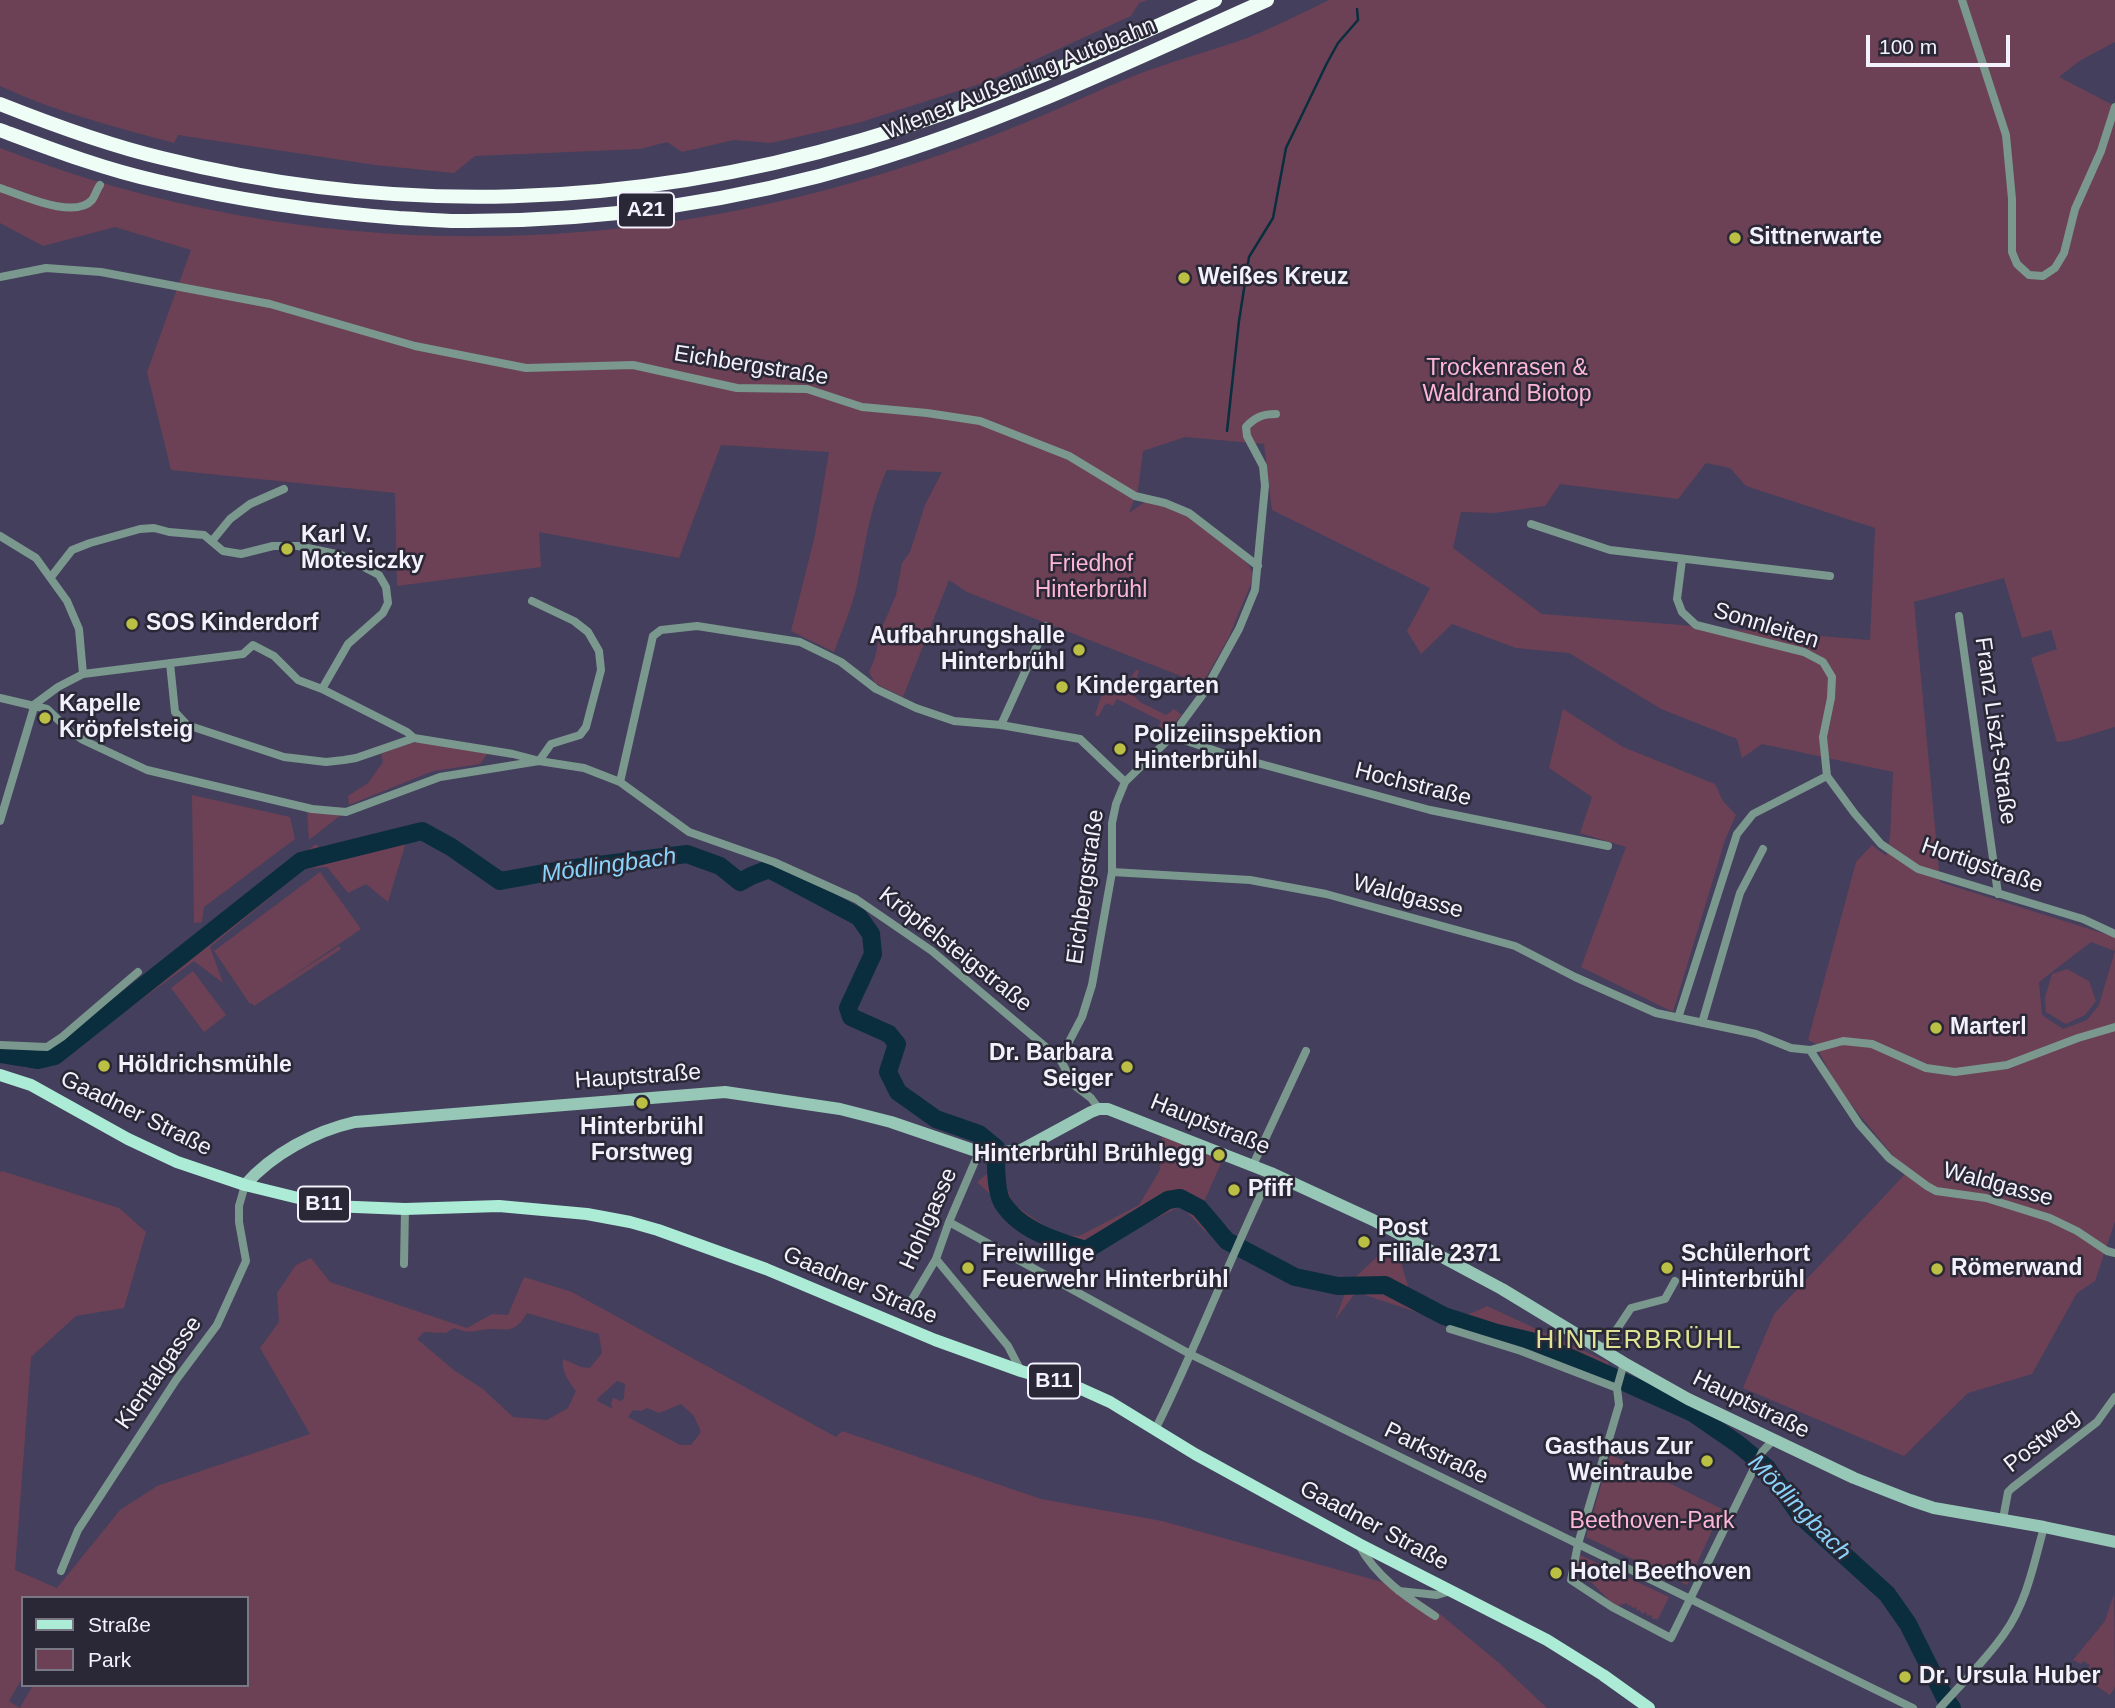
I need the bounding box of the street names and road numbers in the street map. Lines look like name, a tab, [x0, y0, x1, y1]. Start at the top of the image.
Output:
street label: Wiener Außenring Autobahn	[880, 12, 1160, 146]
road number: A21	[618, 192, 674, 228]
street label: Eichbergstraße	[672, 340, 830, 392]
street label: Sonnleiten	[1710, 597, 1822, 655]
street label: Franz Liszt-Straße	[1968, 635, 2022, 827]
street label: Hochstraße	[1352, 757, 1474, 813]
street label: Eichbergstraße	[1061, 808, 1111, 966]
street label: Hortigstraße	[1918, 832, 2046, 900]
street label: Waldgasse	[1350, 869, 1466, 925]
street label: Kröpfelsteigstraße	[873, 882, 1037, 1018]
street label: Hauptstraße	[574, 1059, 702, 1095]
street label: Gaadner Straße	[56, 1065, 216, 1163]
street label: Hauptstraße	[1146, 1089, 1274, 1161]
street label: Waldgasse	[1940, 1157, 2056, 1213]
street label: Hohlgasse	[894, 1164, 964, 1274]
road number: B11	[298, 1186, 350, 1222]
street label: Gaadner Straße	[779, 1241, 941, 1331]
street label: Kientalgasse	[110, 1311, 208, 1435]
road number: B11	[1028, 1364, 1080, 1398]
street label: Hauptstraße	[1688, 1365, 1814, 1445]
street label: Postweg	[1999, 1403, 2085, 1479]
street label: Parkstraße	[1379, 1417, 1493, 1491]
street label: Gaadner Straße	[1295, 1475, 1453, 1577]

